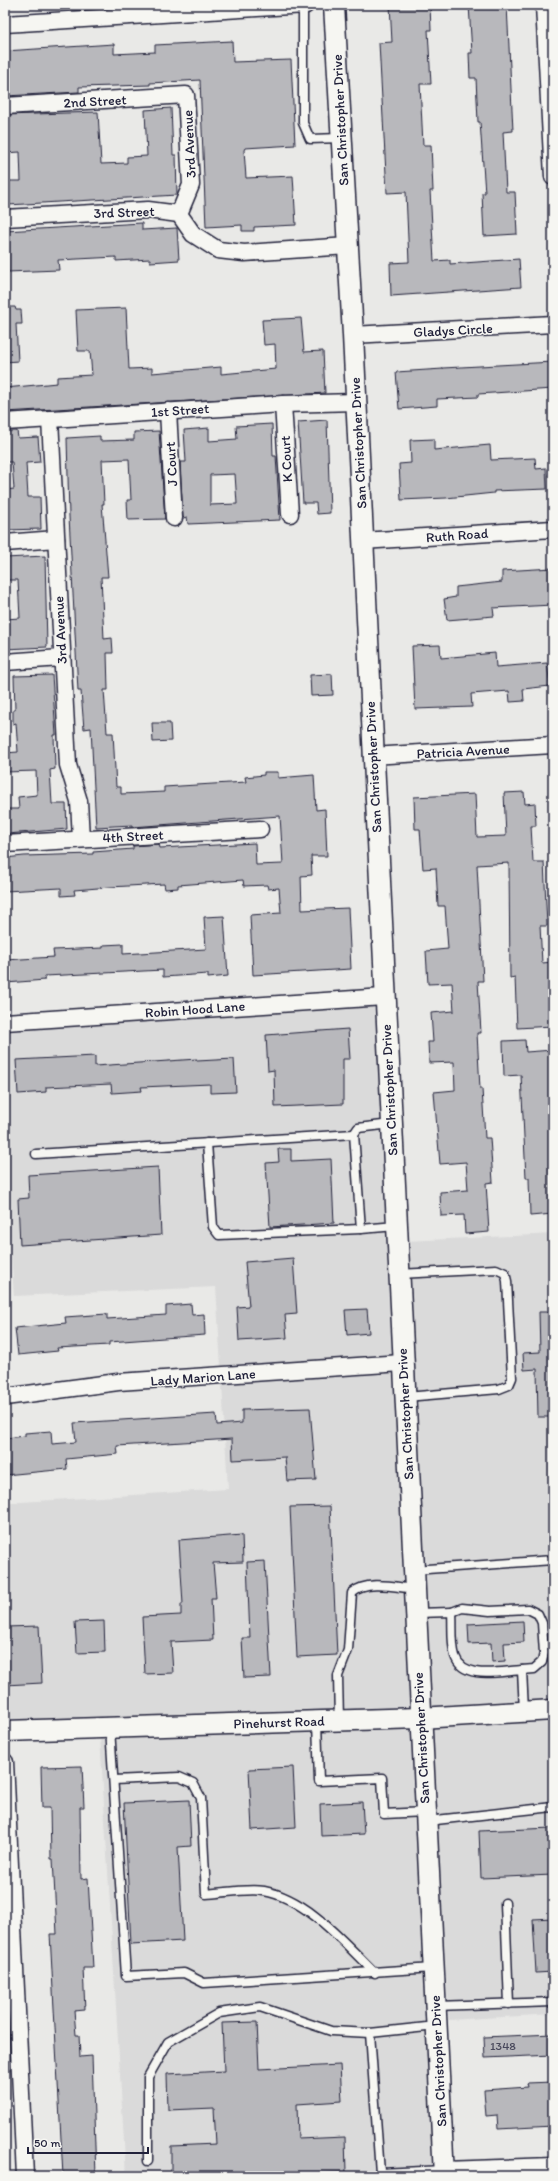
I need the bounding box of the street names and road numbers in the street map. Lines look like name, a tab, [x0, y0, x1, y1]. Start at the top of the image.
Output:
street label: San Christopher Drive	[329, 53, 352, 186]
street label: 2nd Street	[63, 91, 127, 112]
street label: 3rd Avenue	[179, 109, 200, 178]
street label: 3rd Street	[93, 203, 155, 222]
street label: Gladys Circle	[413, 320, 493, 341]
street label: San Christopher Drive	[347, 376, 370, 509]
street label: 1st Street	[150, 400, 210, 421]
street label: K Court	[277, 435, 296, 483]
street label: J Court	[162, 441, 181, 487]
street label: Ruth Road	[425, 525, 489, 546]
street label: 3rd Avenue	[50, 595, 71, 664]
street label: San Christopher Drive	[362, 700, 385, 833]
street label: Patricia Avenue	[416, 741, 510, 762]
street label: 4th Street	[102, 826, 164, 847]
street label: Robin Hood Lane	[144, 998, 246, 1021]
street label: San Christopher Drive	[378, 1023, 401, 1156]
street label: San Christopher Drive	[394, 1347, 417, 1480]
street label: Lady Marion Lane	[150, 1365, 256, 1390]
street label: San Christopher Drive	[410, 1671, 433, 1804]
street label: Pinehurst Road	[233, 1712, 325, 1733]
street label: San Christopher Drive	[427, 1994, 450, 2127]

